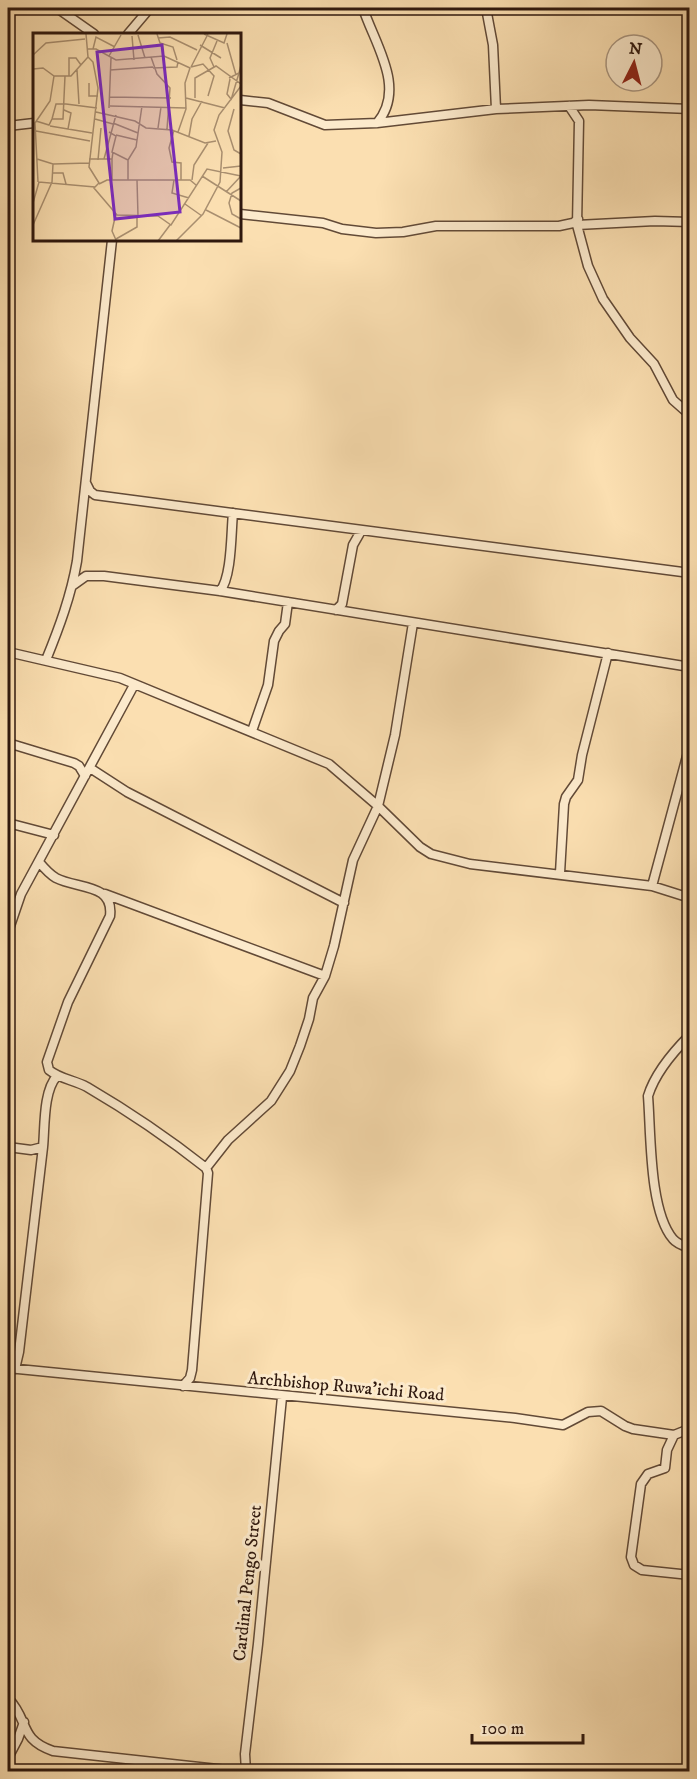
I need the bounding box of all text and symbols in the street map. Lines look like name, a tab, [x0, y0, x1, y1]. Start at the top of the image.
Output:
inset map	[33, 33, 242, 242]
north arrow	[604, 33, 664, 93]
text: N	[628, 38, 643, 60]
street label: Archbishop Ruwa'ichi Road	[247, 1367, 445, 1407]
street label: Cardinal Pengo Street	[229, 1504, 267, 1662]
scale bar	[472, 1707, 583, 1745]
text: 100 m	[481, 1718, 524, 1740]

